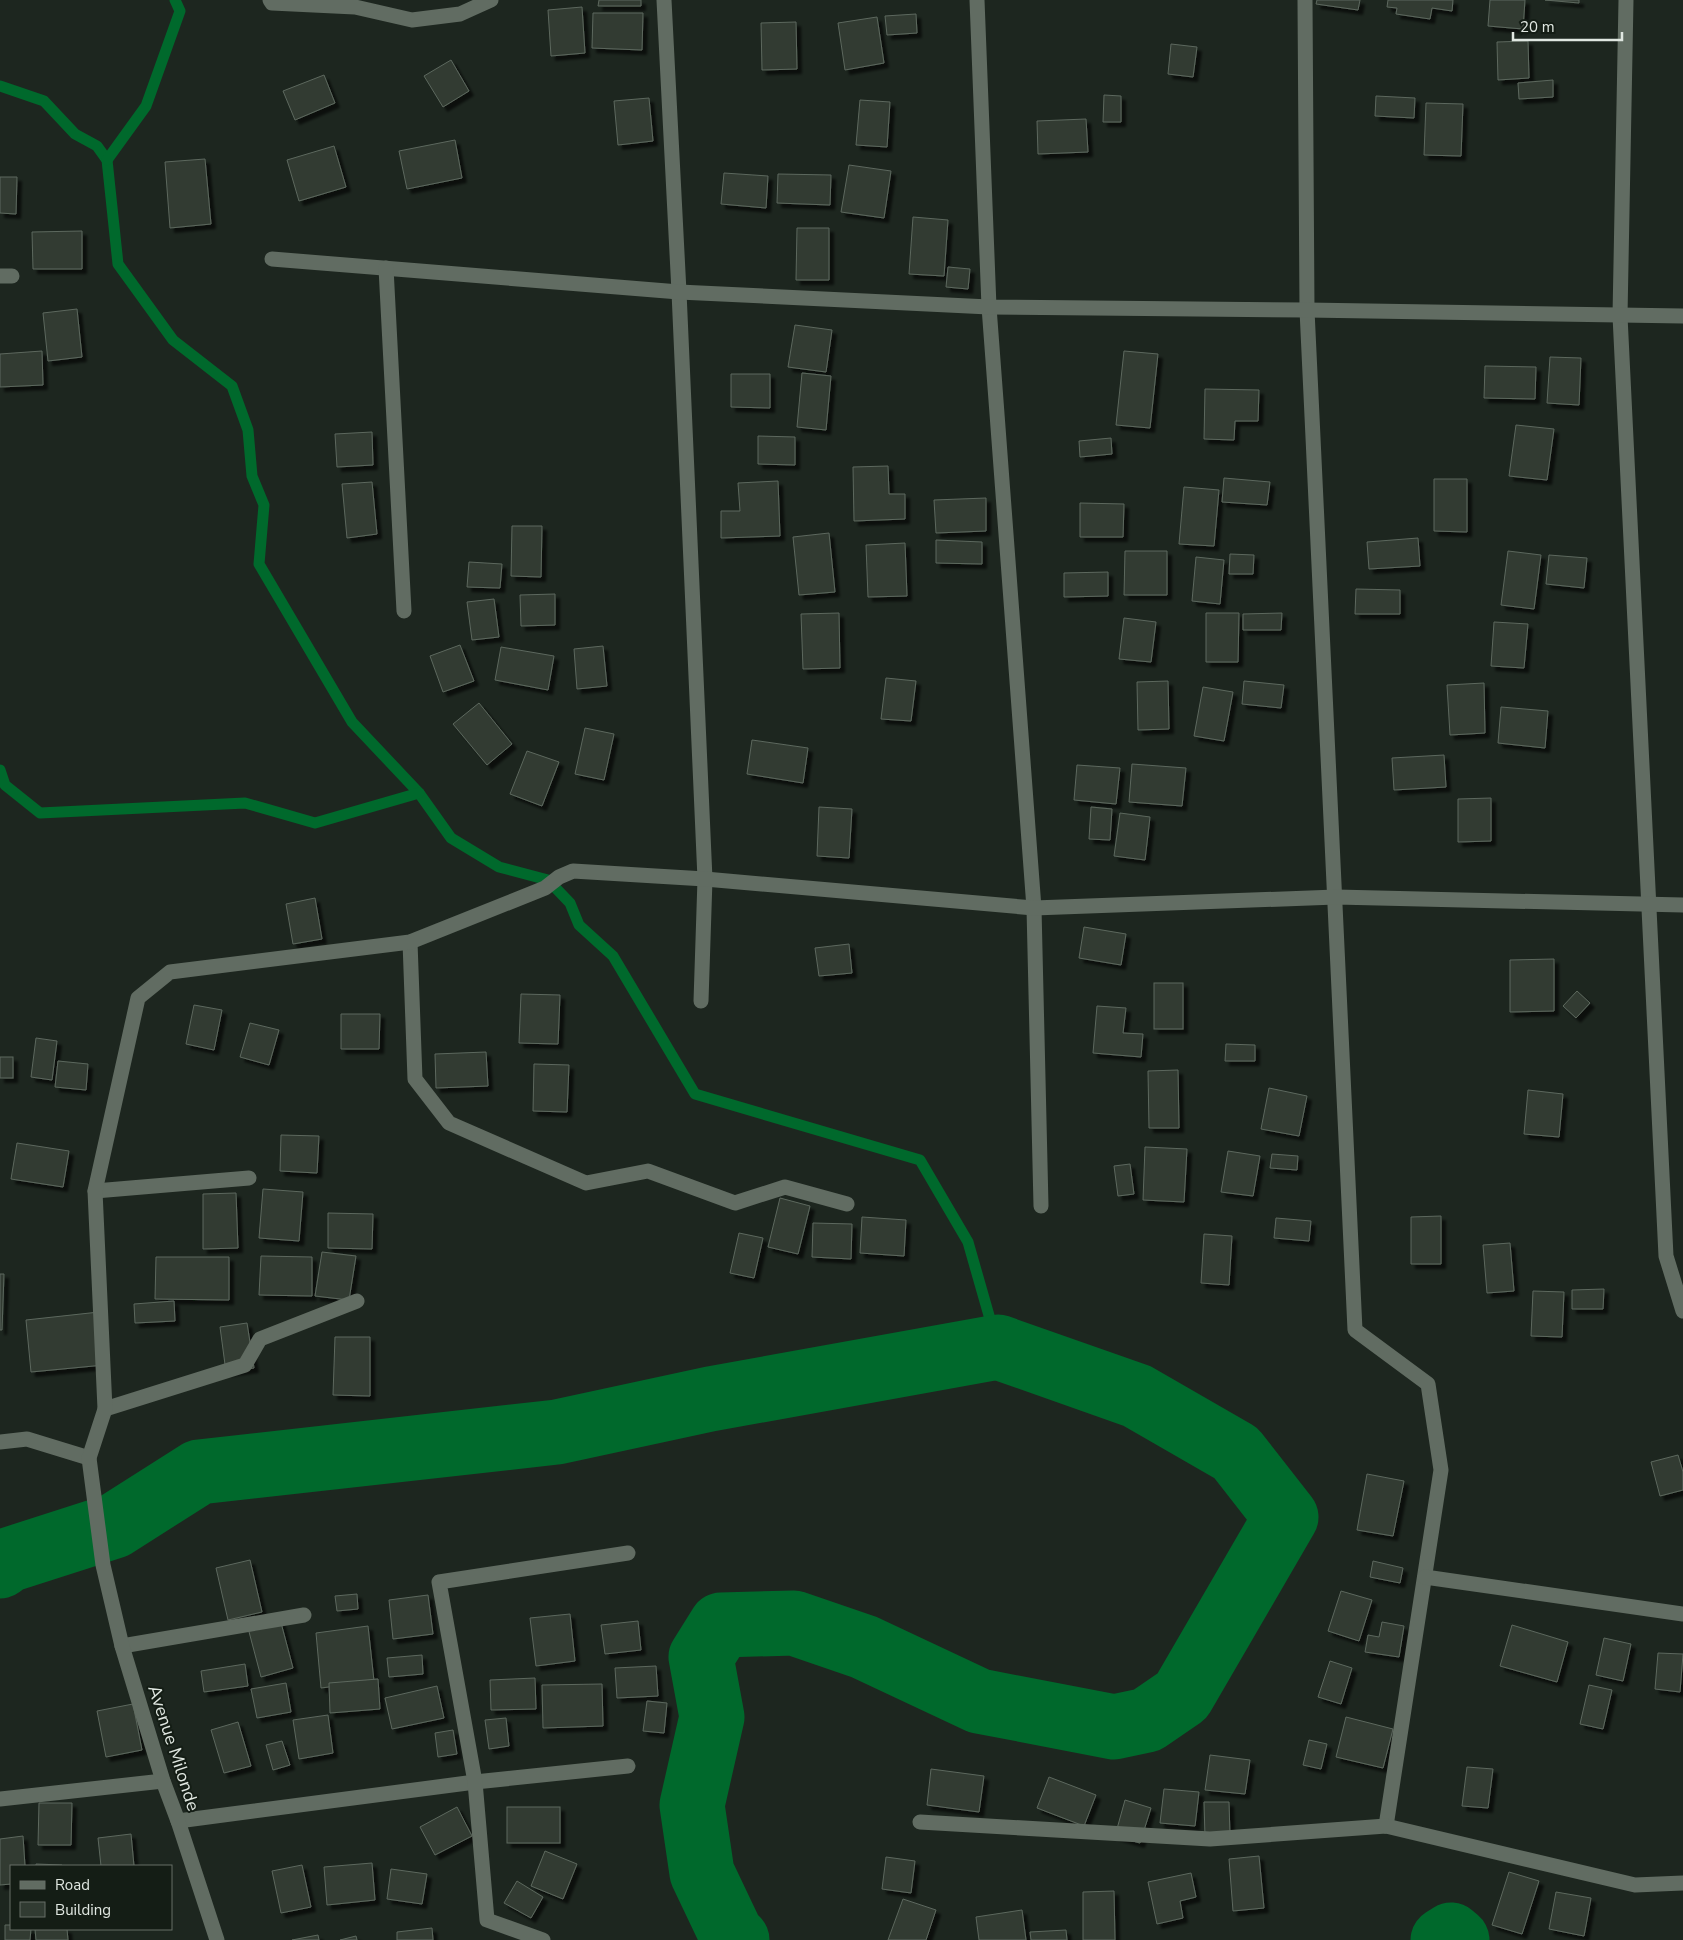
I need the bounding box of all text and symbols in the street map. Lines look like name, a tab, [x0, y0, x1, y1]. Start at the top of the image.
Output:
scale bar	[1513, 10, 1622, 42]
text: 20 m	[1520, 17, 1555, 37]
street label: Avenue Milonde	[142, 1682, 206, 1814]
legend	[10, 1865, 172, 1930]
text: Road	[55, 1875, 90, 1895]
text: Building	[55, 1900, 111, 1920]

